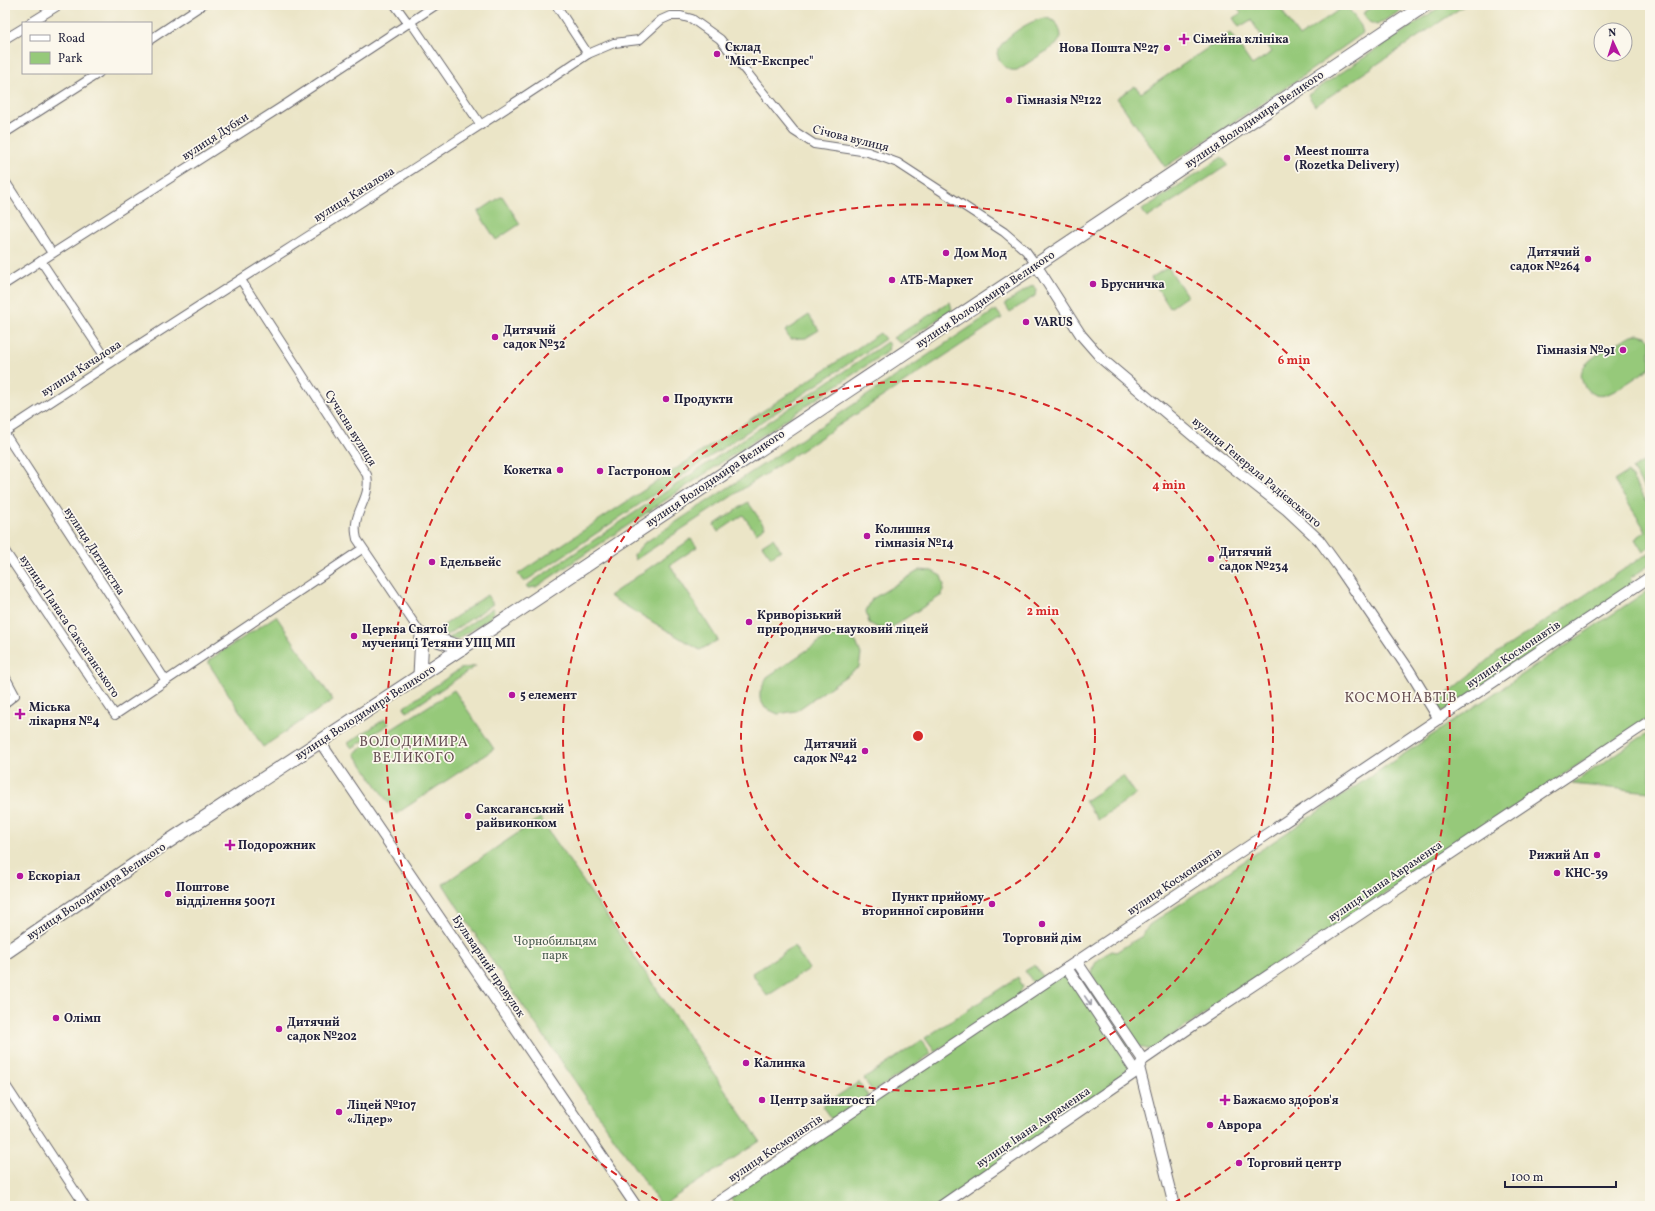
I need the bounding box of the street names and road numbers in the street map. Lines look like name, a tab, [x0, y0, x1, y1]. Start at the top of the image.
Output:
street label: вулиця Володимира Великого	[1182, 67, 1327, 172]
street label: вулиця Дубки	[179, 109, 252, 164]
street label: Січова вулиця	[811, 122, 891, 156]
street label: вулиця Качалова	[311, 163, 398, 226]
street label: вулиця Володимира Великого	[913, 247, 1058, 352]
street label: вулиця Качалова	[38, 337, 125, 401]
street label: Сучасна вулиця	[320, 388, 380, 470]
street label: вулиця Генерала Радієвського	[1188, 414, 1324, 532]
street label: вулиця Володимира Великого	[643, 426, 788, 531]
street label: вулиця Дитинства	[60, 505, 129, 599]
street label: вулиця Панаса Саксаганського	[15, 552, 123, 701]
street label: вулиця Космонавтів	[1463, 617, 1564, 692]
street label: вулиця Володимира Великого	[292, 661, 439, 764]
street label: вулиця Івана Авраменка	[1325, 838, 1446, 926]
street label: вулиця Володимира Великого	[24, 839, 169, 944]
street label: вулиця Космонавтів	[1124, 844, 1225, 919]
street label: Бульварний провулок	[448, 912, 529, 1021]
street label: вулиця Івана Авраменка	[973, 1084, 1094, 1172]
street label: вулиця Космонавтів	[725, 1111, 826, 1186]

